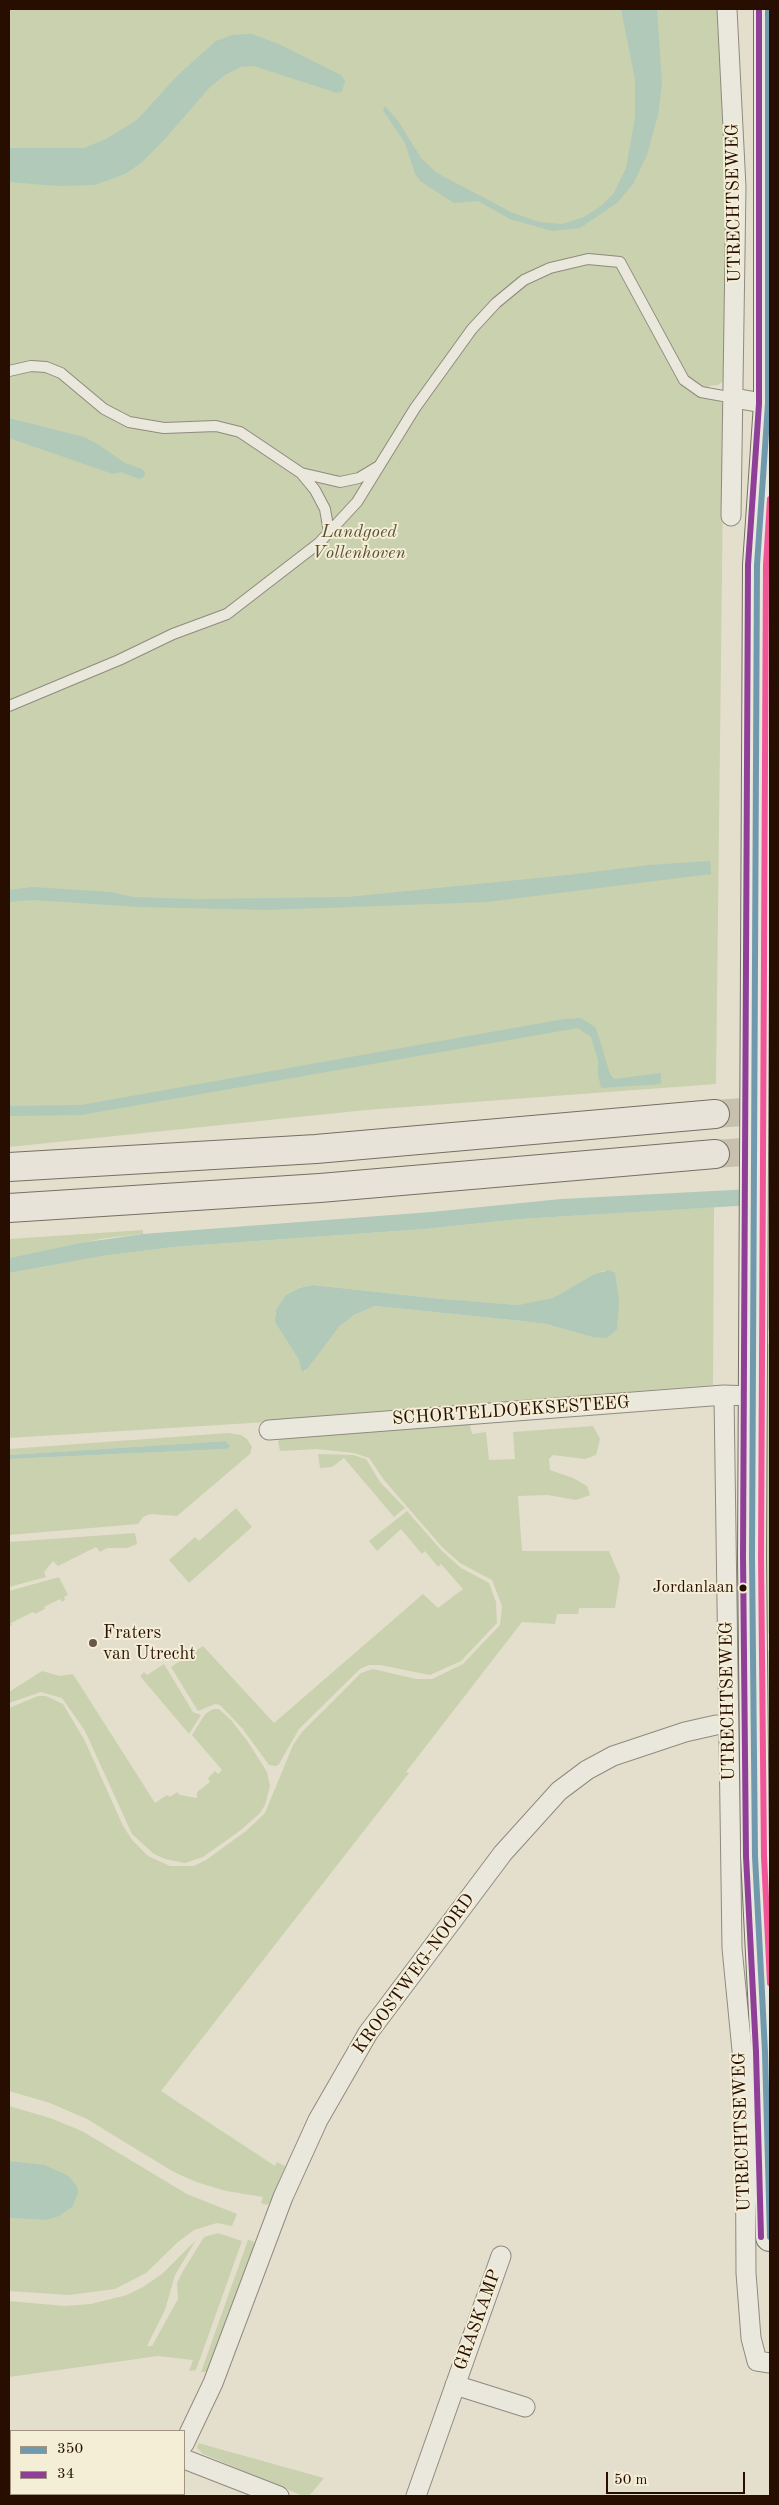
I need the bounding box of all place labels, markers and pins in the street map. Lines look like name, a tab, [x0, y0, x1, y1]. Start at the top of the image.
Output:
place label: Jordanlaan	[652, 1578, 734, 1598]
marker: Jordanlaan	[738, 1583, 748, 1593]
place label: Fraters van Utrecht	[103, 1622, 196, 1665]
marker: Fraters van Utrecht	[87, 1637, 99, 1649]

